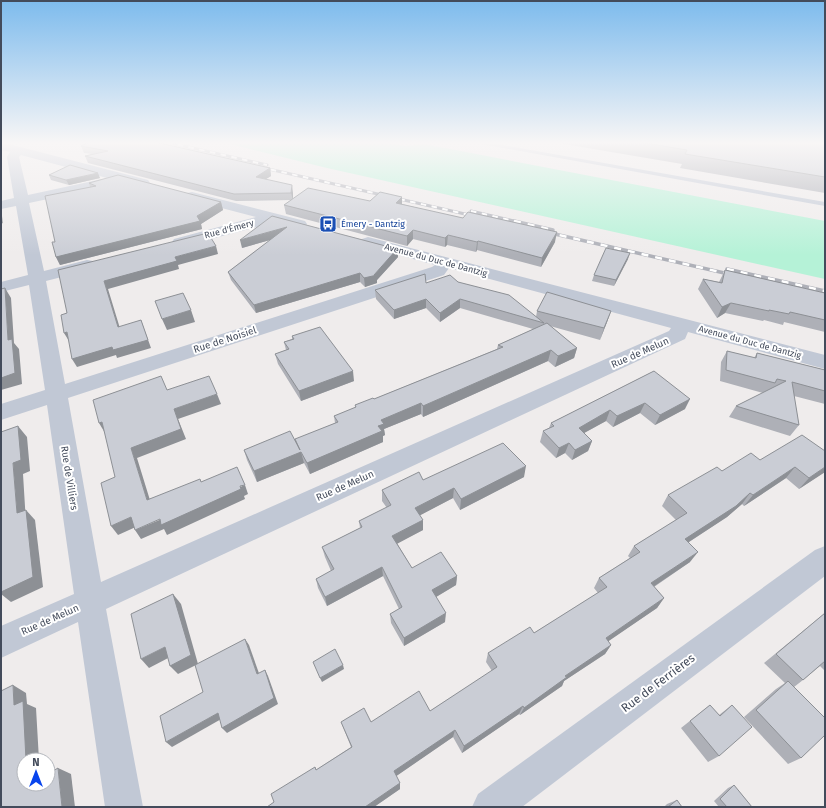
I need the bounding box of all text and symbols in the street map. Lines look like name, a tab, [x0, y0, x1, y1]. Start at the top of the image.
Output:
bus stop icon: Émery - Dantzig	[318, 214, 338, 234]
street label: Rue d'Émery	[203, 217, 255, 240]
place label: Émery - Dantzig	[341, 218, 405, 229]
street label: Avenue du Duc de Dantzig	[384, 241, 489, 279]
street label: Avenue du Duc de Dantzig	[698, 323, 803, 361]
street label: Rue de Noisiel	[192, 324, 258, 356]
street label: Rue de Melun	[609, 335, 671, 371]
street label: Rue de Villiers	[58, 445, 80, 511]
street label: Rue de Melun	[314, 468, 376, 504]
street label: Rue de Melun	[19, 602, 81, 638]
street label: Rue de Ferrières	[618, 651, 698, 715]
north arrow	[16, 752, 56, 792]
text: N	[32, 756, 40, 769]

